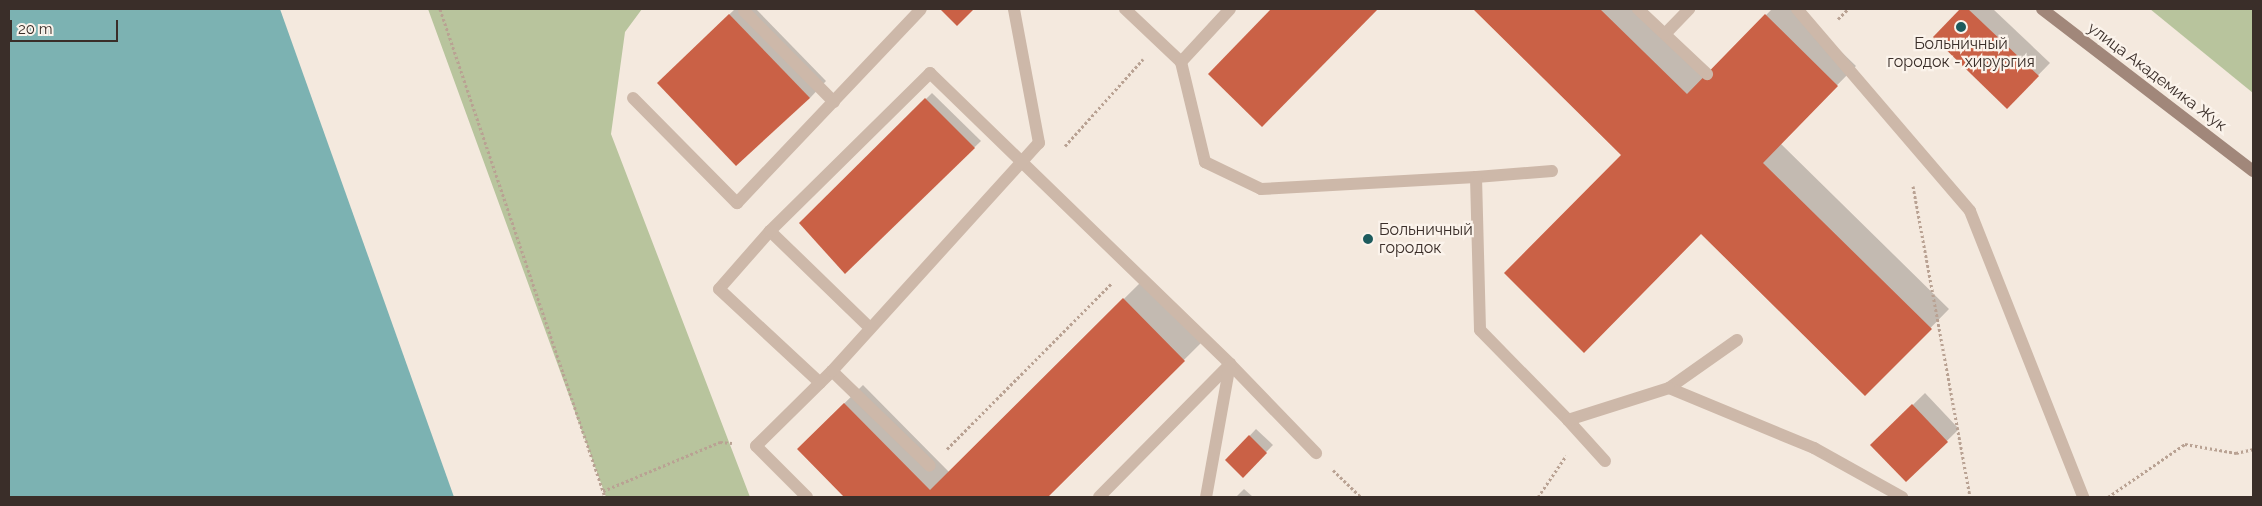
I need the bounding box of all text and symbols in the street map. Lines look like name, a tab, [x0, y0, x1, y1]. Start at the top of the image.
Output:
scale bar	[12, 10, 120, 42]
street label: улица Академика Жук	[2083, 18, 2231, 136]
text: 20 m	[18, 20, 53, 38]
marker: Больничный городок - хирургия	[1955, 21, 1967, 33]
place label: Больничный городок - хирургия	[1887, 34, 2035, 72]
place label: Больничный городок	[1379, 220, 1473, 258]
marker: Больничный городок	[1361, 232, 1375, 246]

